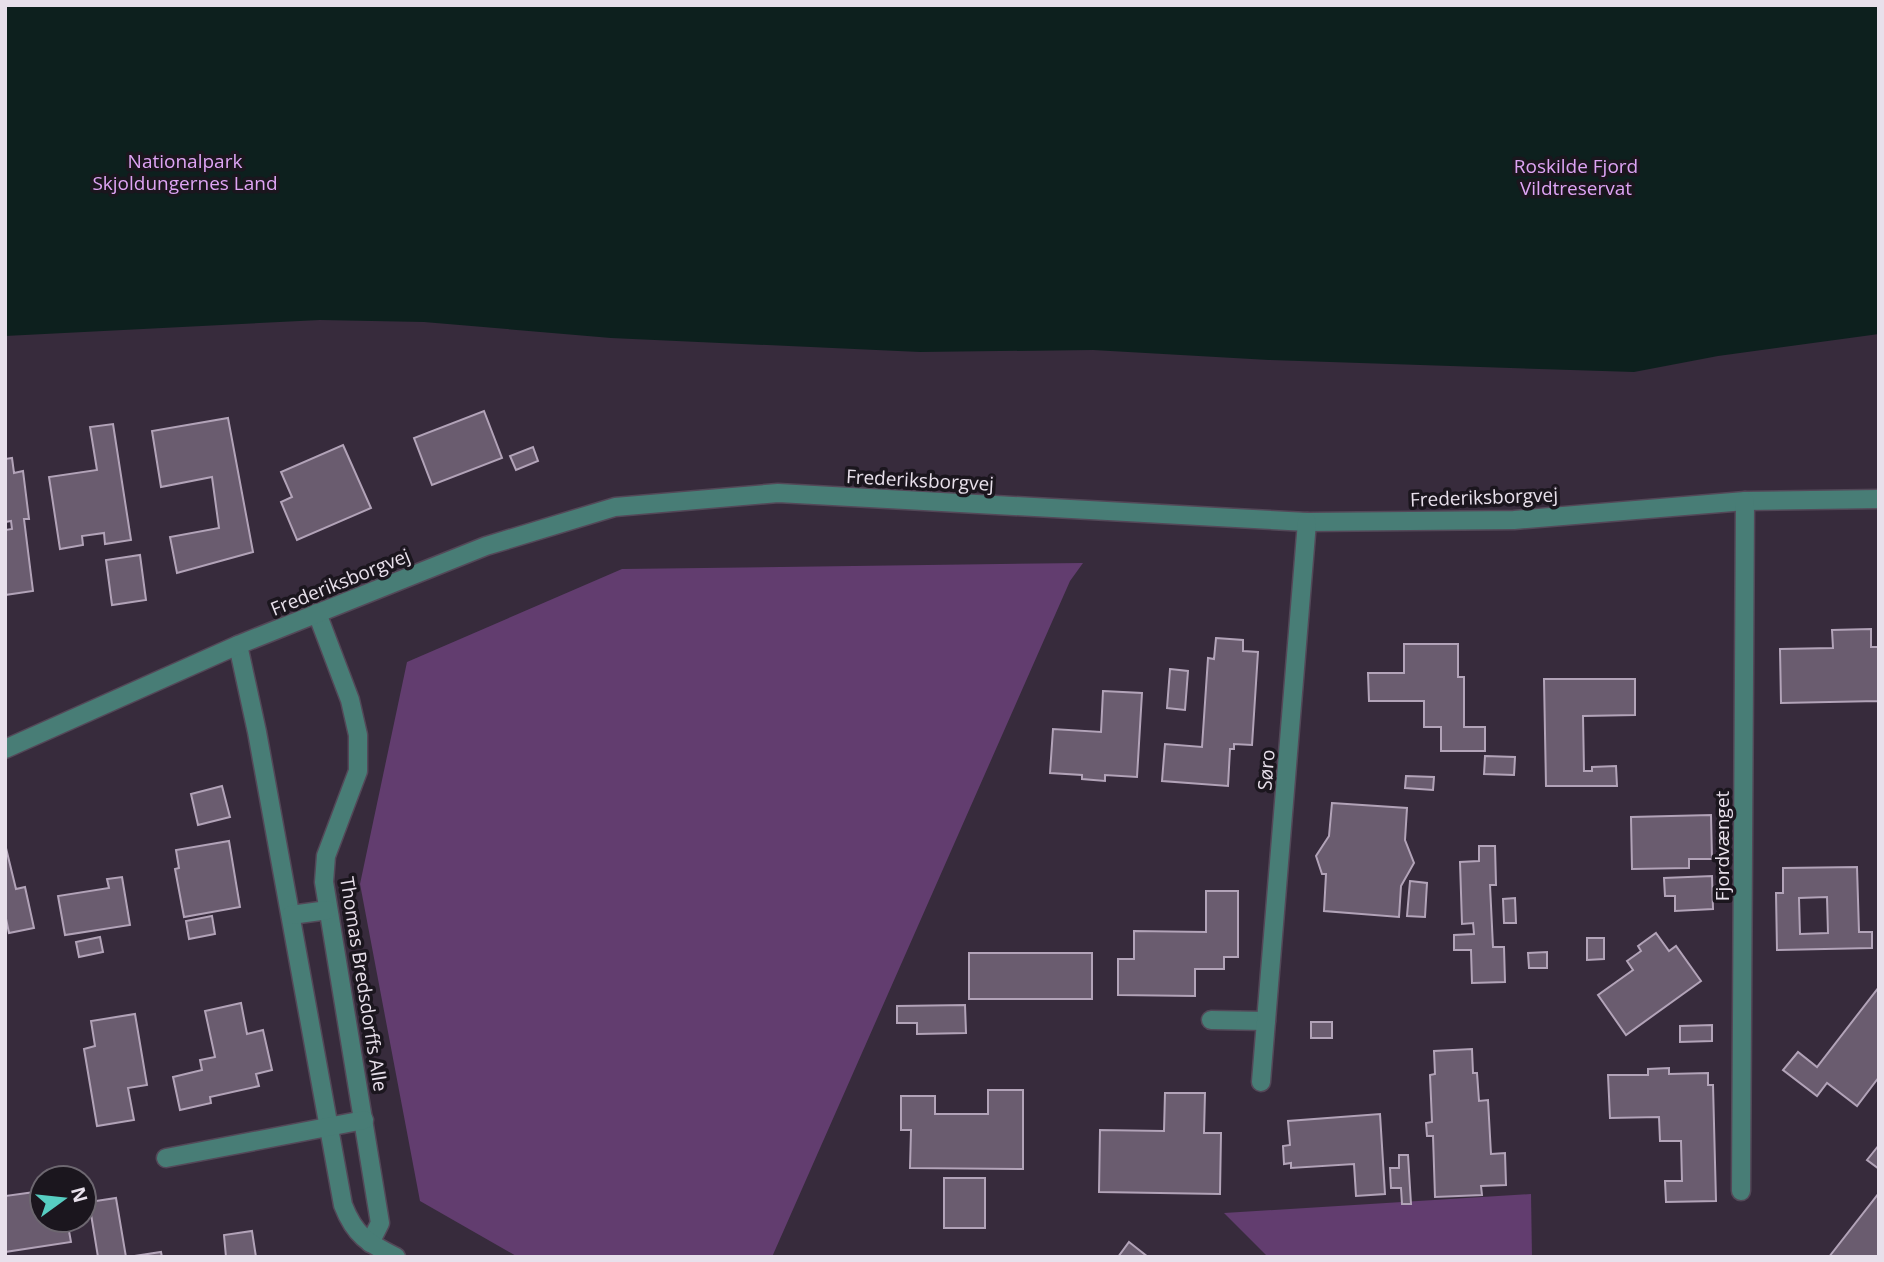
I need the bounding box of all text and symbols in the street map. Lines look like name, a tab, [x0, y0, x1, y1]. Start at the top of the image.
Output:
park label: Nationalpark Skjoldungernes Land	[92, 148, 278, 196]
park label: Roskilde Fjord Vildtreservat	[1514, 153, 1638, 201]
street label: Frederiksborgvej	[845, 463, 995, 497]
street label: Frederiksborgvej	[1409, 481, 1559, 513]
street label: Frederiksborgvej	[266, 542, 414, 622]
street label: Søro	[1251, 748, 1281, 792]
street label: Fjordvænget	[1709, 790, 1735, 901]
street label: Thomas Bredsdorffs Alle	[334, 875, 394, 1093]
north arrow	[28, 1164, 98, 1234]
text: N	[65, 1184, 94, 1205]

